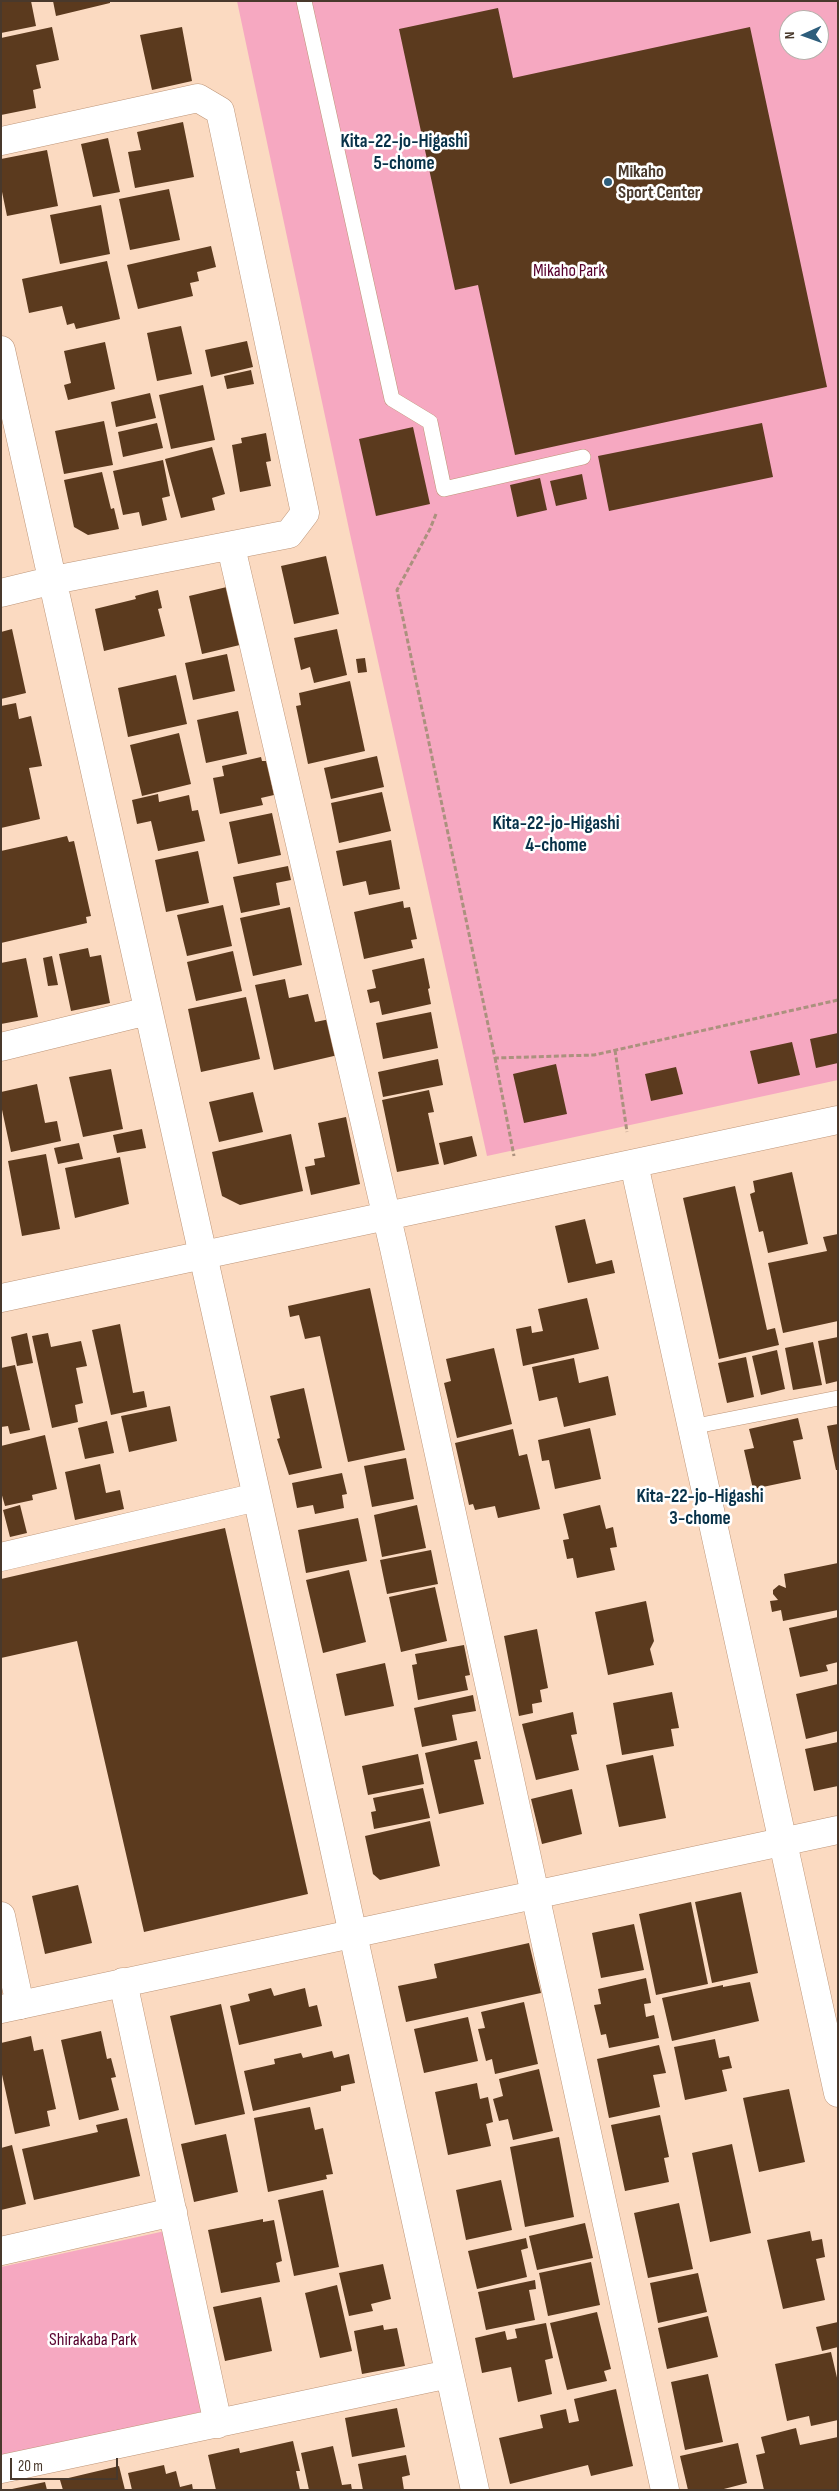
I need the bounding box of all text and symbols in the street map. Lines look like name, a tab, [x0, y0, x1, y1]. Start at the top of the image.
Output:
north arrow	[779, 10, 829, 60]
text: N	[781, 31, 798, 40]
district label: Kita-22-jo-Higashi 5-chome	[340, 131, 468, 175]
place label: Mikaho Sport Center	[618, 161, 700, 203]
marker: Mikaho Sport Center	[602, 176, 614, 188]
park label: Mikaho Park	[533, 260, 605, 282]
district label: Kita-22-jo-Higashi 4-chome	[492, 813, 620, 857]
district label: Kita-22-jo-Higashi 3-chome	[636, 1486, 764, 1530]
park label: Shirakaba Park	[49, 2329, 137, 2351]
scale bar	[12, 2448, 120, 2480]
text: 20 m	[18, 2457, 43, 2476]

